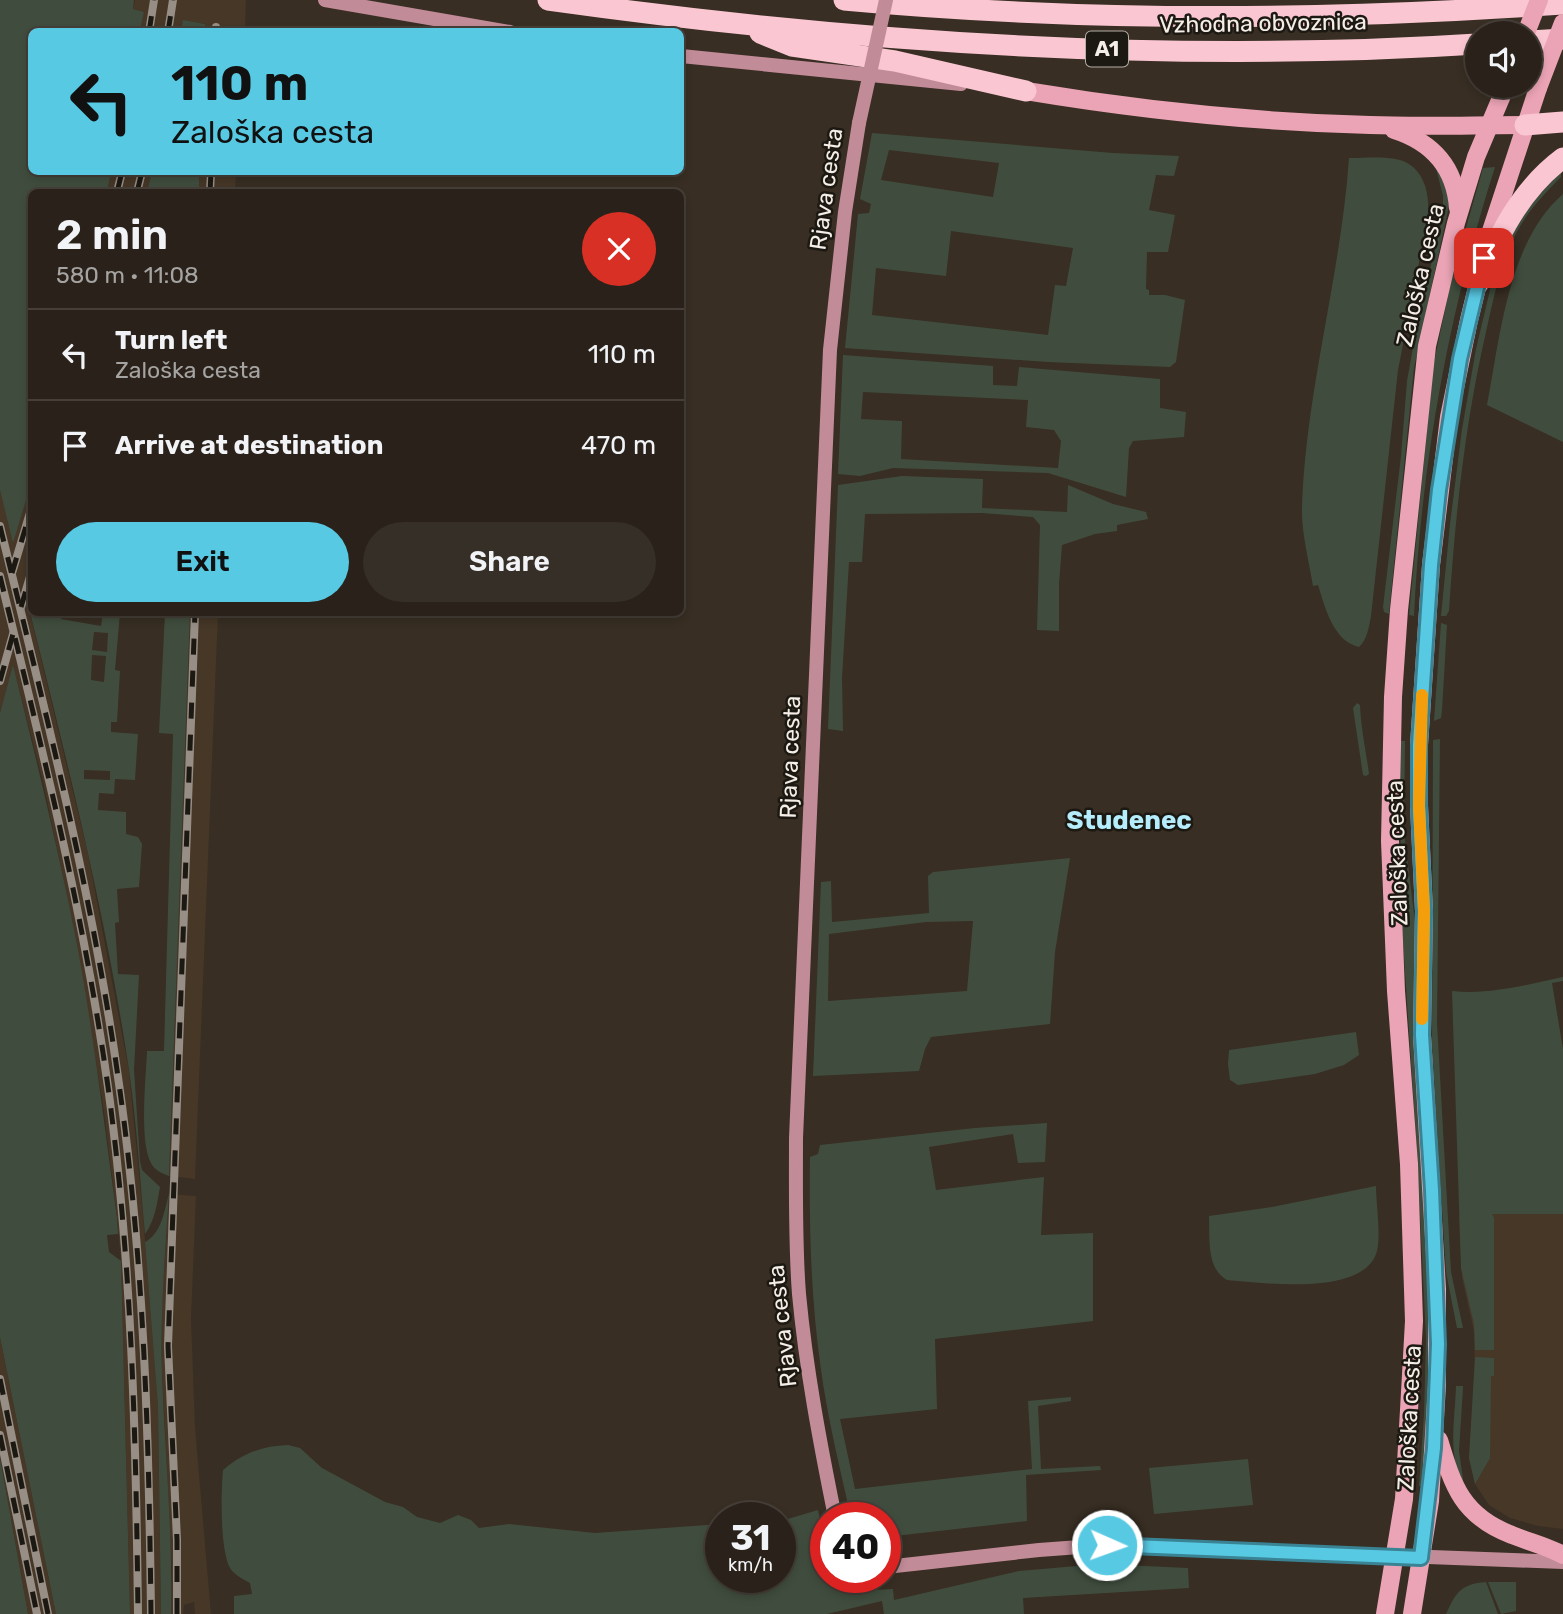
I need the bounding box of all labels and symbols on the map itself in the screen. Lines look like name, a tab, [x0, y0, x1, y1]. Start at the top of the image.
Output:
street label: Vzhodna obvoznica	[1159, 7, 1367, 39]
road number: A1	[1086, 32, 1128, 66]
street label: Rjava cesta	[804, 126, 848, 252]
street label: Zaloška cesta	[1390, 201, 1450, 349]
pin	[1454, 228, 1514, 288]
street label: Rjava cesta	[774, 695, 806, 819]
street label: Zaloška cesta	[1380, 780, 1414, 926]
district label: Studenec	[1066, 805, 1192, 836]
street label: Rjava cesta	[762, 1263, 802, 1389]
street label: Zaloška cesta	[1391, 1344, 1427, 1492]
speed limit sign: 40	[810, 1502, 901, 1593]
position arrow	[1070, 1508, 1144, 1582]

